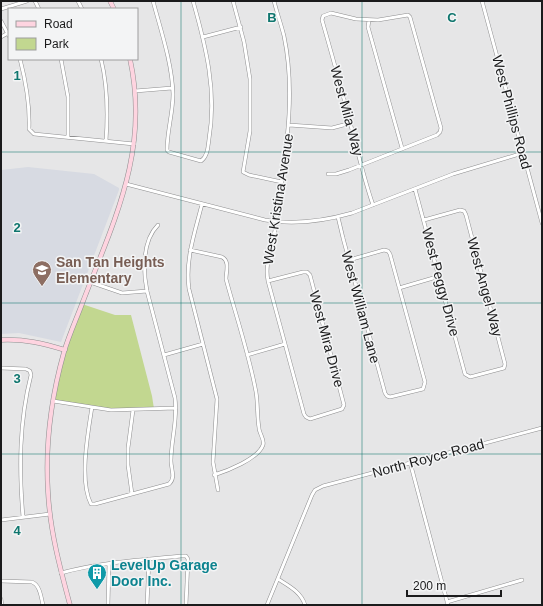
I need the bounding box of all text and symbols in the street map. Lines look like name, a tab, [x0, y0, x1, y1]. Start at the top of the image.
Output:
legend	[8, 8, 138, 60]
text: B	[267, 10, 277, 25]
text: C	[447, 10, 457, 25]
text: Road	[44, 17, 73, 31]
text: Park	[44, 37, 70, 51]
street label: West Phillips Road	[489, 53, 535, 171]
street label: West Mila Way	[327, 64, 367, 158]
text: 1	[13, 68, 21, 83]
street label: West Kristina Avenue	[260, 132, 296, 266]
text: 2	[13, 220, 21, 235]
street label: West Peggy Drive	[419, 226, 463, 338]
street label: West Angel Way	[464, 236, 506, 338]
street label: West William Lane	[338, 249, 384, 365]
place label: San Tan Heights Elementary	[56, 254, 165, 286]
school or university icon: San Tan Heights Elementary	[31, 259, 53, 287]
street label: West Mira Drive	[306, 289, 348, 389]
text: 3	[13, 371, 21, 386]
street label: North Royce Road	[370, 435, 486, 481]
text: 4	[13, 523, 21, 538]
place label: LevelUp Garage Door Inc.	[111, 557, 218, 589]
building icon: LevelUp Garage Door Inc.	[86, 562, 108, 590]
scale bar	[407, 572, 501, 598]
text: 200 m	[413, 579, 446, 593]

